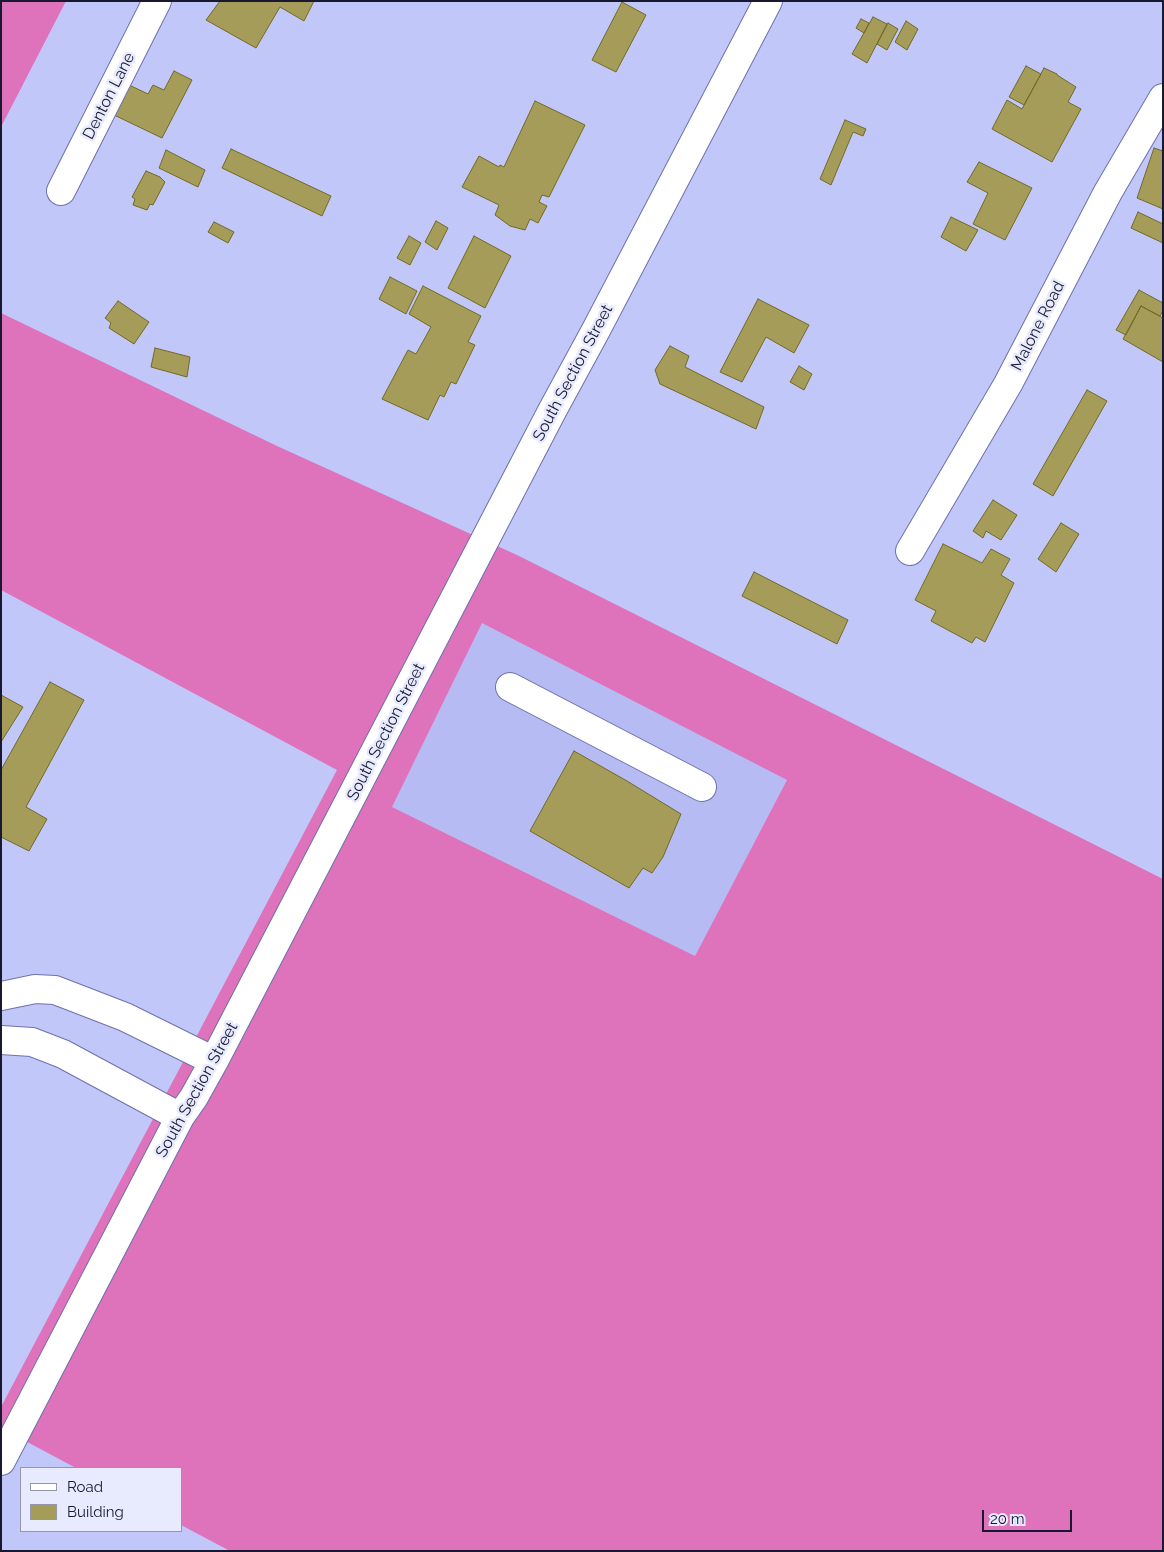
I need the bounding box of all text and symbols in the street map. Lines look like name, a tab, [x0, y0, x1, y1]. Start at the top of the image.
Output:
street label: Denton Lane	[79, 49, 139, 143]
street label: Malone Road	[1007, 278, 1069, 374]
street label: South Section Street	[529, 302, 617, 444]
street label: South Section Street	[343, 660, 429, 804]
street label: South Section Street	[152, 1019, 242, 1161]
legend	[20, 1467, 182, 1532]
text: Road	[67, 1478, 103, 1496]
scale bar	[984, 1500, 1074, 1532]
text: Building	[67, 1503, 124, 1521]
text: 20 m	[990, 1510, 1025, 1528]

